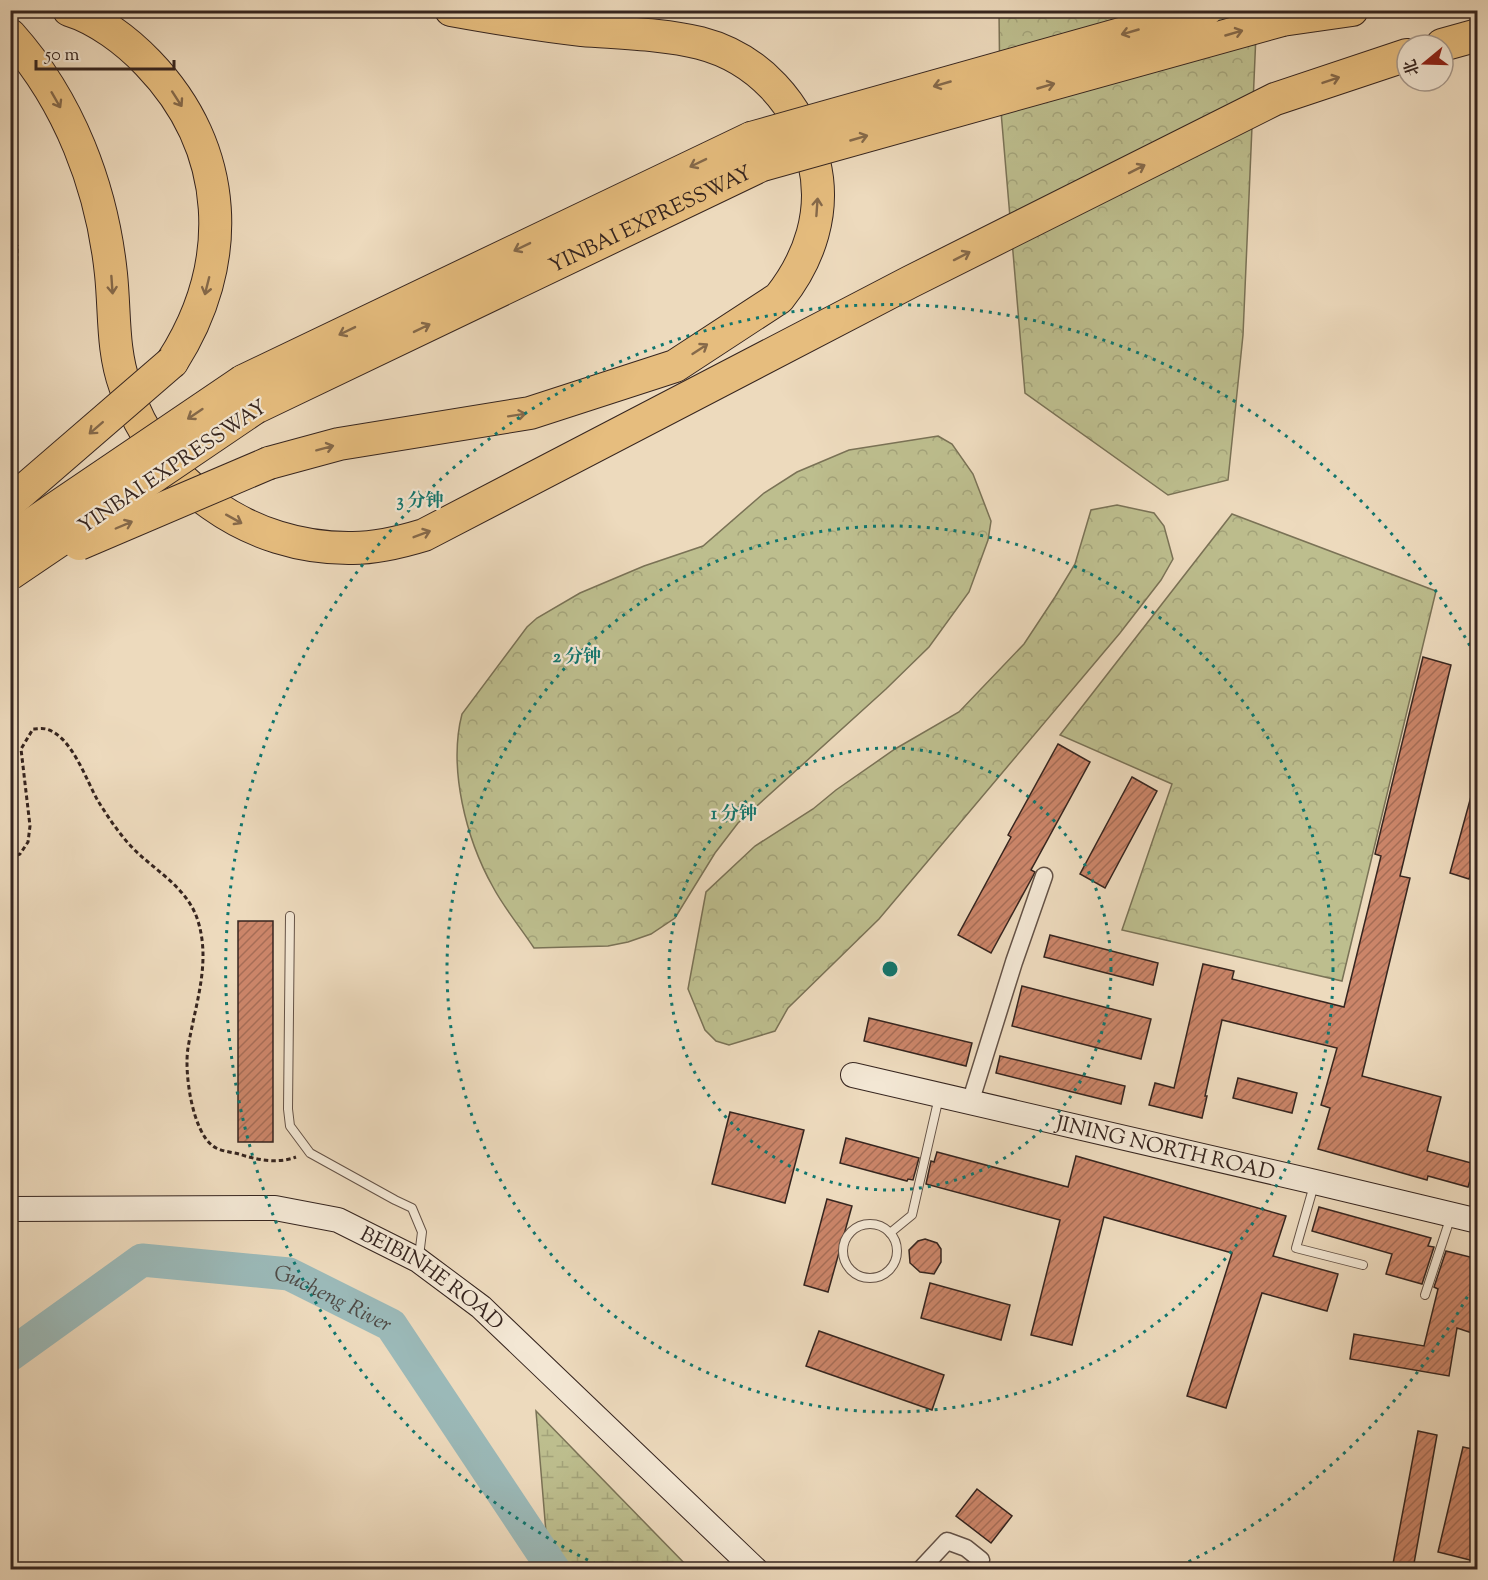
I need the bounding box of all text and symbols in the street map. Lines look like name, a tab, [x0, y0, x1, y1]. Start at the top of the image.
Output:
one-way arrow	[1120, 27, 1139, 38]
one-way arrow	[1224, 27, 1243, 38]
scale bar	[36, 33, 174, 71]
north arrow	[1395, 33, 1455, 93]
text: 50 m	[44, 43, 80, 69]
text: 北	[1400, 56, 1427, 78]
one-way arrow	[1321, 74, 1339, 85]
one-way arrow	[933, 79, 952, 90]
one-way arrow	[1036, 79, 1055, 91]
one-way arrow	[171, 90, 183, 107]
one-way arrow	[50, 91, 62, 108]
one-way arrow	[849, 132, 868, 143]
one-way arrow	[690, 157, 708, 169]
street label: YINBAI EXPRESSWAY	[544, 159, 757, 282]
one-way arrow	[1127, 162, 1145, 174]
one-way arrow	[812, 198, 823, 218]
one-way arrow	[514, 242, 532, 254]
one-way arrow	[953, 250, 971, 261]
one-way arrow	[107, 274, 118, 294]
one-way arrow	[201, 276, 213, 295]
one-way arrow	[412, 321, 430, 333]
one-way arrow	[338, 326, 356, 338]
one-way arrow	[691, 343, 708, 355]
street label: YINBAI EXPRESSWAY	[73, 393, 273, 542]
one-way arrow	[187, 408, 204, 420]
one-way arrow	[507, 409, 527, 420]
one-way arrow	[89, 421, 104, 435]
one-way arrow	[315, 442, 334, 453]
text: 3 分钟	[396, 489, 444, 515]
one-way arrow	[225, 513, 242, 525]
one-way arrow	[114, 519, 133, 530]
one-way arrow	[412, 528, 430, 539]
text: 2 分钟	[553, 645, 601, 671]
text: 1 分钟	[711, 802, 757, 828]
centre of rings	[880, 959, 900, 979]
street label: JINING NORTH ROAD	[1052, 1109, 1278, 1189]
street label: BEIBINHE ROAD	[354, 1220, 510, 1338]
water label: Gucheng River	[273, 1260, 397, 1342]

